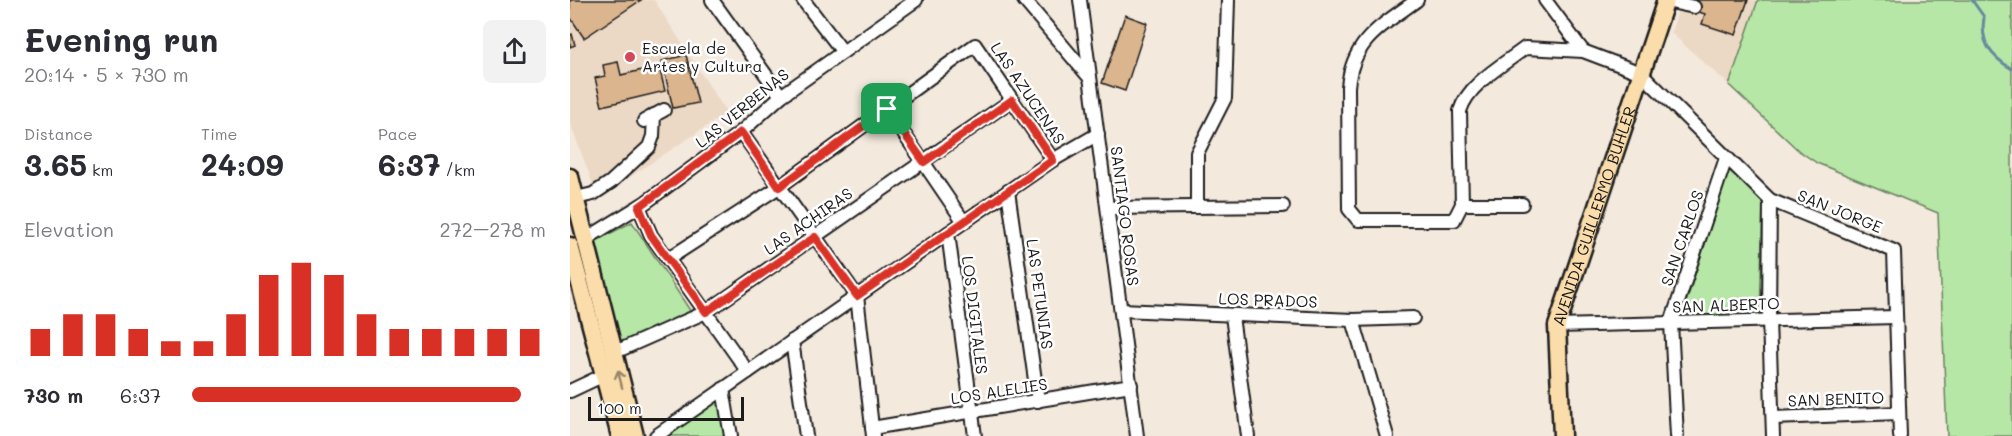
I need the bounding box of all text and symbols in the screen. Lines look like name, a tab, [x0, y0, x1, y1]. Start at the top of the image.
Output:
text: Evening run	[24, 17, 218, 60]
button: share	[483, 20, 546, 83]
place label: Escuela de Artes y Cultura	[642, 37, 762, 76]
street label: LAS AZUCENAS	[987, 38, 1070, 148]
marker: Escuela de Artes y Cultura	[623, 50, 637, 64]
text: 20:14 · 5 × 730 m	[24, 61, 189, 87]
street label: LAS VERBENAS	[691, 63, 793, 152]
pin	[861, 83, 912, 134]
icon: arrive	[870, 92, 903, 125]
street label: AVENIDA GUILLERMO BÜHLER	[1547, 103, 1640, 329]
text: Distance	[24, 123, 93, 144]
text: Time	[201, 123, 237, 144]
text: Pace	[378, 123, 417, 144]
text: 3.65	[24, 144, 87, 184]
text: 24:09	[201, 144, 284, 184]
text: 6:37	[378, 144, 440, 184]
street label: SANTIAGO ROSAS	[1107, 145, 1144, 287]
text: km	[87, 159, 113, 180]
text: /km	[440, 159, 475, 180]
street label: LAS ACHIRAS	[759, 182, 856, 259]
street label: SAN JORGE	[1795, 184, 1886, 237]
street label: SAN CARLOS	[1655, 187, 1708, 288]
text: Elevation	[24, 216, 114, 242]
text: 272–278 m	[440, 216, 546, 242]
street label: LAS PETUNIAS	[1022, 237, 1059, 350]
street label: LOS DIGITALES	[958, 255, 993, 375]
street label: LOS PRADOS	[1218, 287, 1318, 312]
street label: SAN ALBERTO	[1672, 292, 1780, 317]
one-way arrow	[614, 370, 625, 389]
street label: LOS ALELIES	[949, 373, 1049, 409]
text: 730 m	[24, 382, 83, 408]
text: 6:37	[120, 382, 161, 408]
street label: SAN BENITO	[1787, 386, 1885, 411]
scale bar	[588, 394, 744, 422]
text: 100 m	[597, 397, 642, 418]

